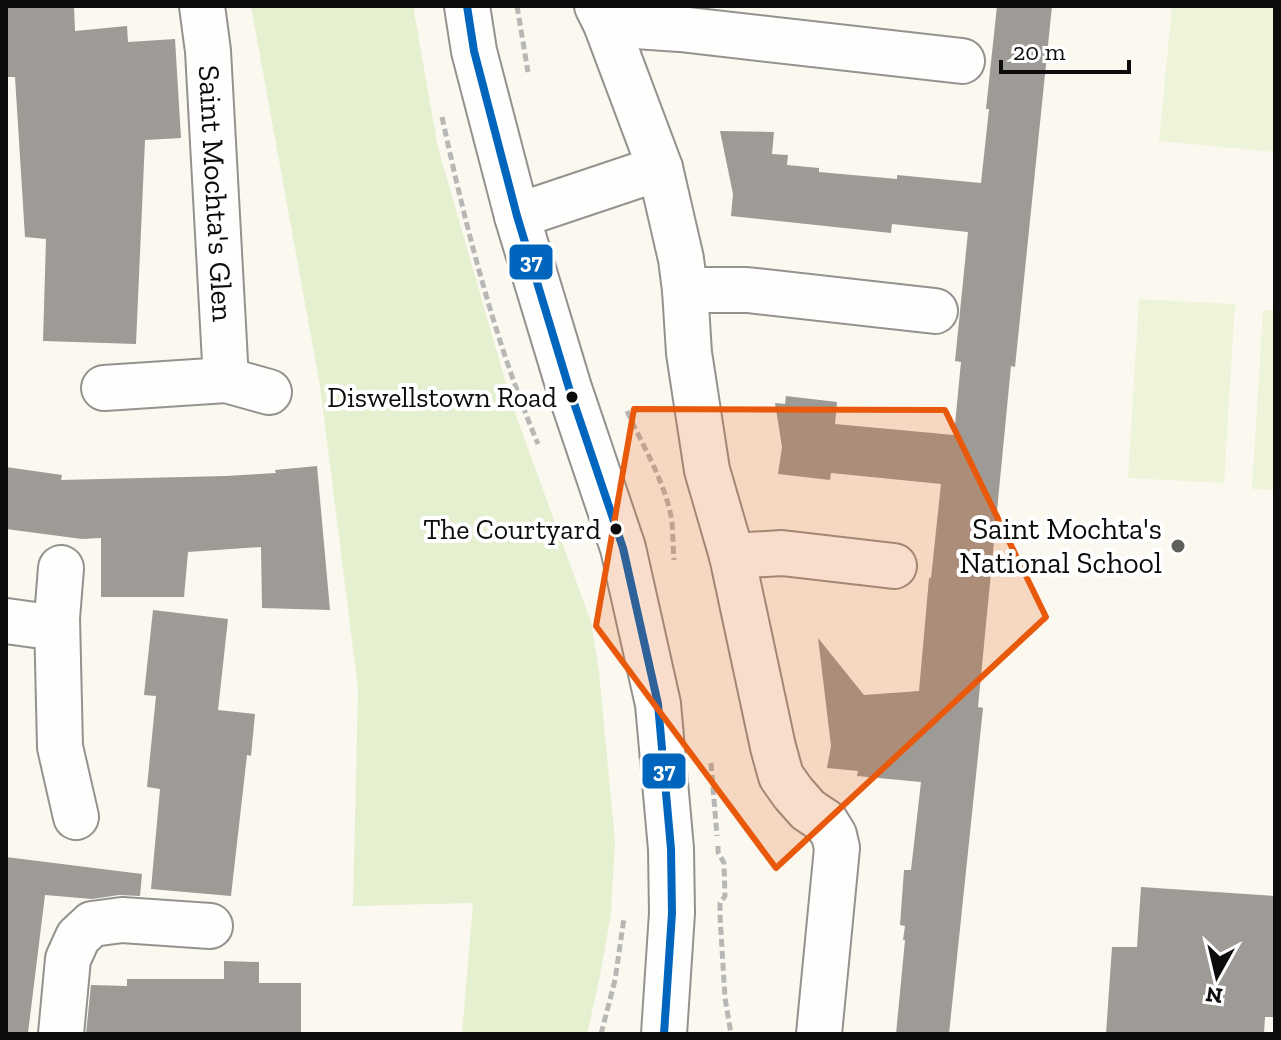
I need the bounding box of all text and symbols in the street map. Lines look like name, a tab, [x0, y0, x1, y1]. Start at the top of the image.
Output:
scale bar	[1001, 24, 1129, 74]
text: 20 m	[1013, 37, 1066, 66]
street label: Saint Mochta's Glen	[191, 64, 241, 323]
line badge: 37	[508, 243, 554, 281]
text: 37	[520, 248, 542, 275]
place label: Diswellstown Road	[327, 381, 557, 414]
marker: Diswellstown Road	[564, 389, 580, 405]
place label: Saint Mochta's National School	[959, 511, 1162, 581]
place label: The Courtyard	[423, 513, 601, 546]
marker: The Courtyard	[608, 521, 624, 537]
marker: Saint Mochta's National School	[1169, 537, 1187, 555]
line badge: 37	[641, 752, 687, 790]
text: 37	[653, 757, 675, 784]
north arrow	[1177, 936, 1257, 1016]
text: N	[1204, 981, 1224, 1010]

